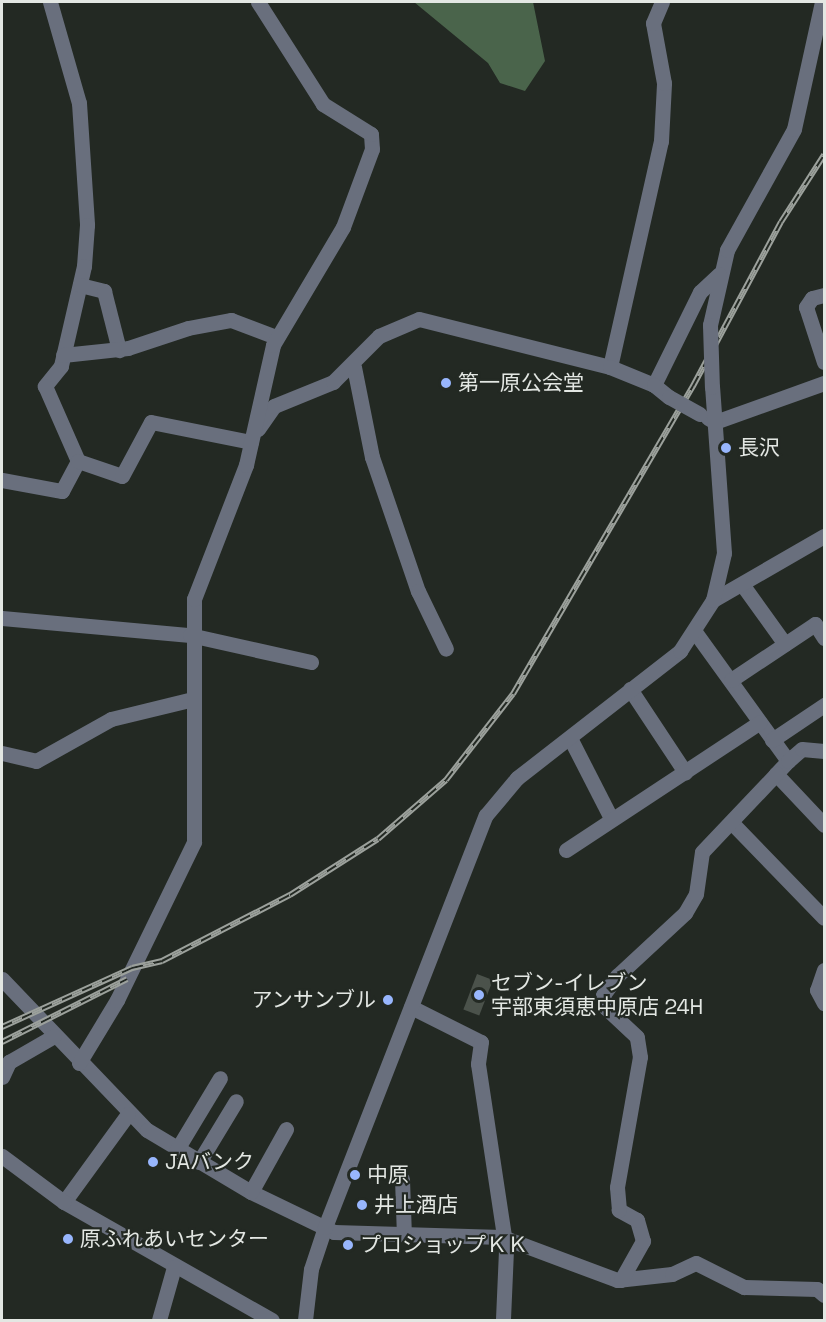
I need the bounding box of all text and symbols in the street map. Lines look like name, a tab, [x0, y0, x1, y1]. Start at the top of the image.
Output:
place label: 第一原公会堂	[458, 370, 584, 396]
marker: 第一原公会堂	[439, 376, 453, 390]
place label: 長沢	[738, 435, 780, 461]
marker: 長沢	[719, 441, 733, 455]
place label: セブン-イレブン 宇部東須恵中原店 24H	[491, 970, 703, 1020]
place label: アンサンブル	[250, 987, 376, 1013]
marker: セブン-イレブン 宇部東須恵中原店 24H	[472, 988, 486, 1002]
marker: アンサンブル	[381, 993, 395, 1007]
place label: JAバンク	[165, 1149, 253, 1175]
marker: JAバンク	[146, 1155, 160, 1169]
place label: 中原	[367, 1162, 409, 1188]
marker: 中原	[348, 1168, 362, 1182]
place label: 井上酒店	[374, 1192, 458, 1218]
marker: 井上酒店	[355, 1198, 369, 1212]
place label: 原ふれあいセンター	[80, 1226, 269, 1252]
marker: 原ふれあいセンター	[61, 1232, 75, 1246]
place label: プロショップＫＫ	[360, 1232, 528, 1258]
marker: プロショップＫＫ	[341, 1238, 355, 1252]

